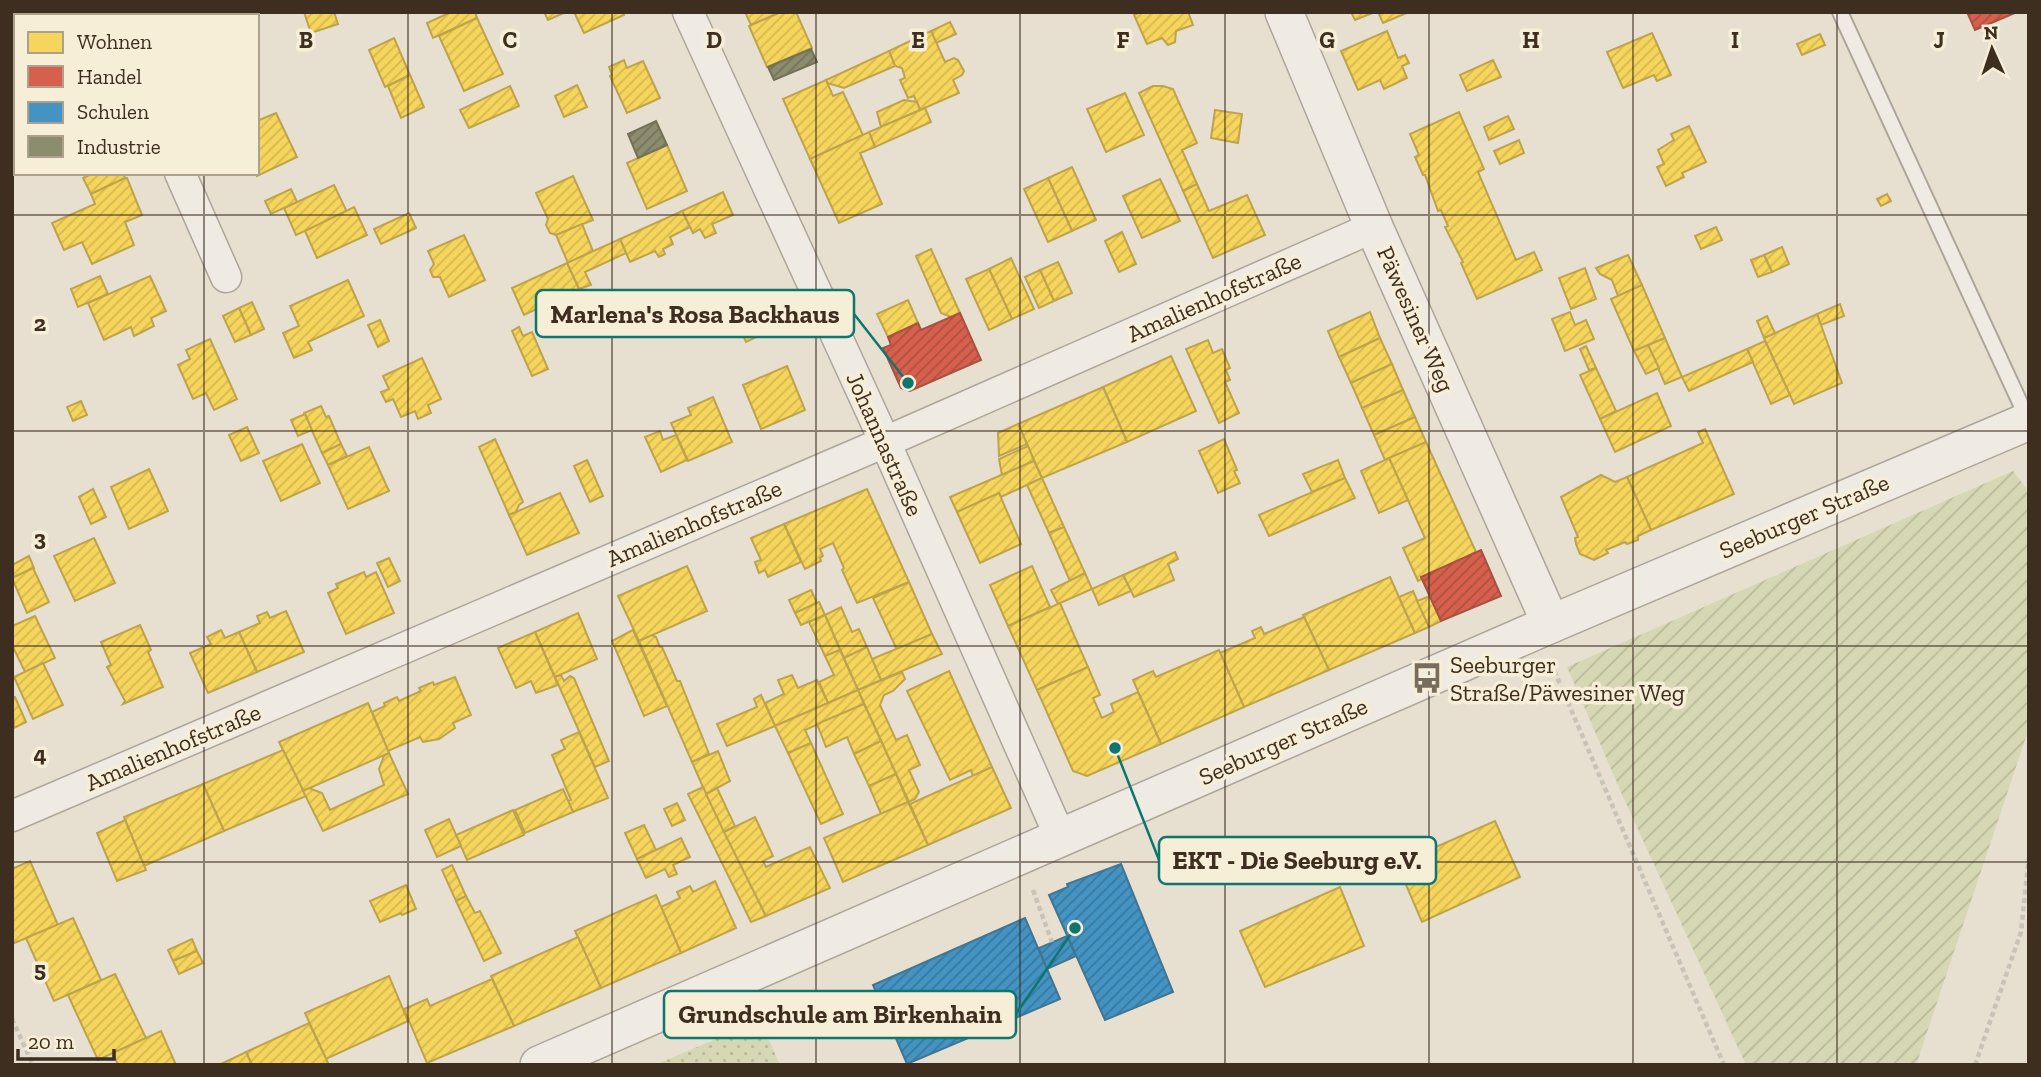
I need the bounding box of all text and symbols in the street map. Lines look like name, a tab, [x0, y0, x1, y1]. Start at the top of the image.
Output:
legend	[14, 14, 259, 175]
north arrow	[1957, 14, 2027, 84]
text: N	[1983, 21, 1999, 44]
text: B	[299, 26, 313, 54]
text: C	[503, 26, 517, 54]
text: D	[706, 26, 722, 54]
text: E	[911, 26, 925, 54]
text: F	[1116, 26, 1130, 54]
text: G	[1319, 26, 1335, 54]
text: H	[1522, 26, 1540, 54]
text: I	[1731, 26, 1739, 54]
text: J	[1933, 26, 1945, 54]
text: Wohnen	[77, 29, 152, 54]
text: Handel	[77, 64, 142, 89]
text: Schulen	[77, 99, 149, 124]
text: Industrie	[77, 134, 161, 159]
street label: Päwesiner Weg	[1371, 242, 1461, 396]
street label: Amalienhofstraße	[1122, 246, 1306, 348]
callout: Marlena's Rosa Backhaus	[536, 290, 854, 337]
text: Marlena's Rosa Backhaus	[550, 298, 840, 330]
text: 2	[34, 309, 46, 337]
street label: Johannastraße	[840, 367, 930, 521]
street label: Seeburger Straße	[1715, 467, 1893, 565]
street label: Amalienhofstraße	[602, 473, 786, 573]
text: 3	[34, 524, 46, 552]
place label: Seeburger Straße/Päwesiner Weg	[1450, 650, 1685, 707]
bus stop icon: Seeburger Straße/Päwesiner Weg	[1410, 661, 1444, 695]
street label: Seeburger Straße	[1194, 691, 1372, 791]
street label: Amalienhofstraße	[81, 697, 265, 797]
text: 4	[33, 740, 47, 768]
callout: EKT - Die Seeburg e.V.	[1159, 837, 1436, 884]
text: EKT - Die Seeburg e.V.	[1172, 844, 1422, 876]
text: 5	[34, 955, 46, 983]
callout: Grundschule am Birkenhain	[664, 991, 1016, 1038]
text: Grundschule am Birkenhain	[678, 998, 1002, 1030]
scale bar	[18, 1018, 114, 1062]
text: 20 m	[28, 1029, 74, 1054]

